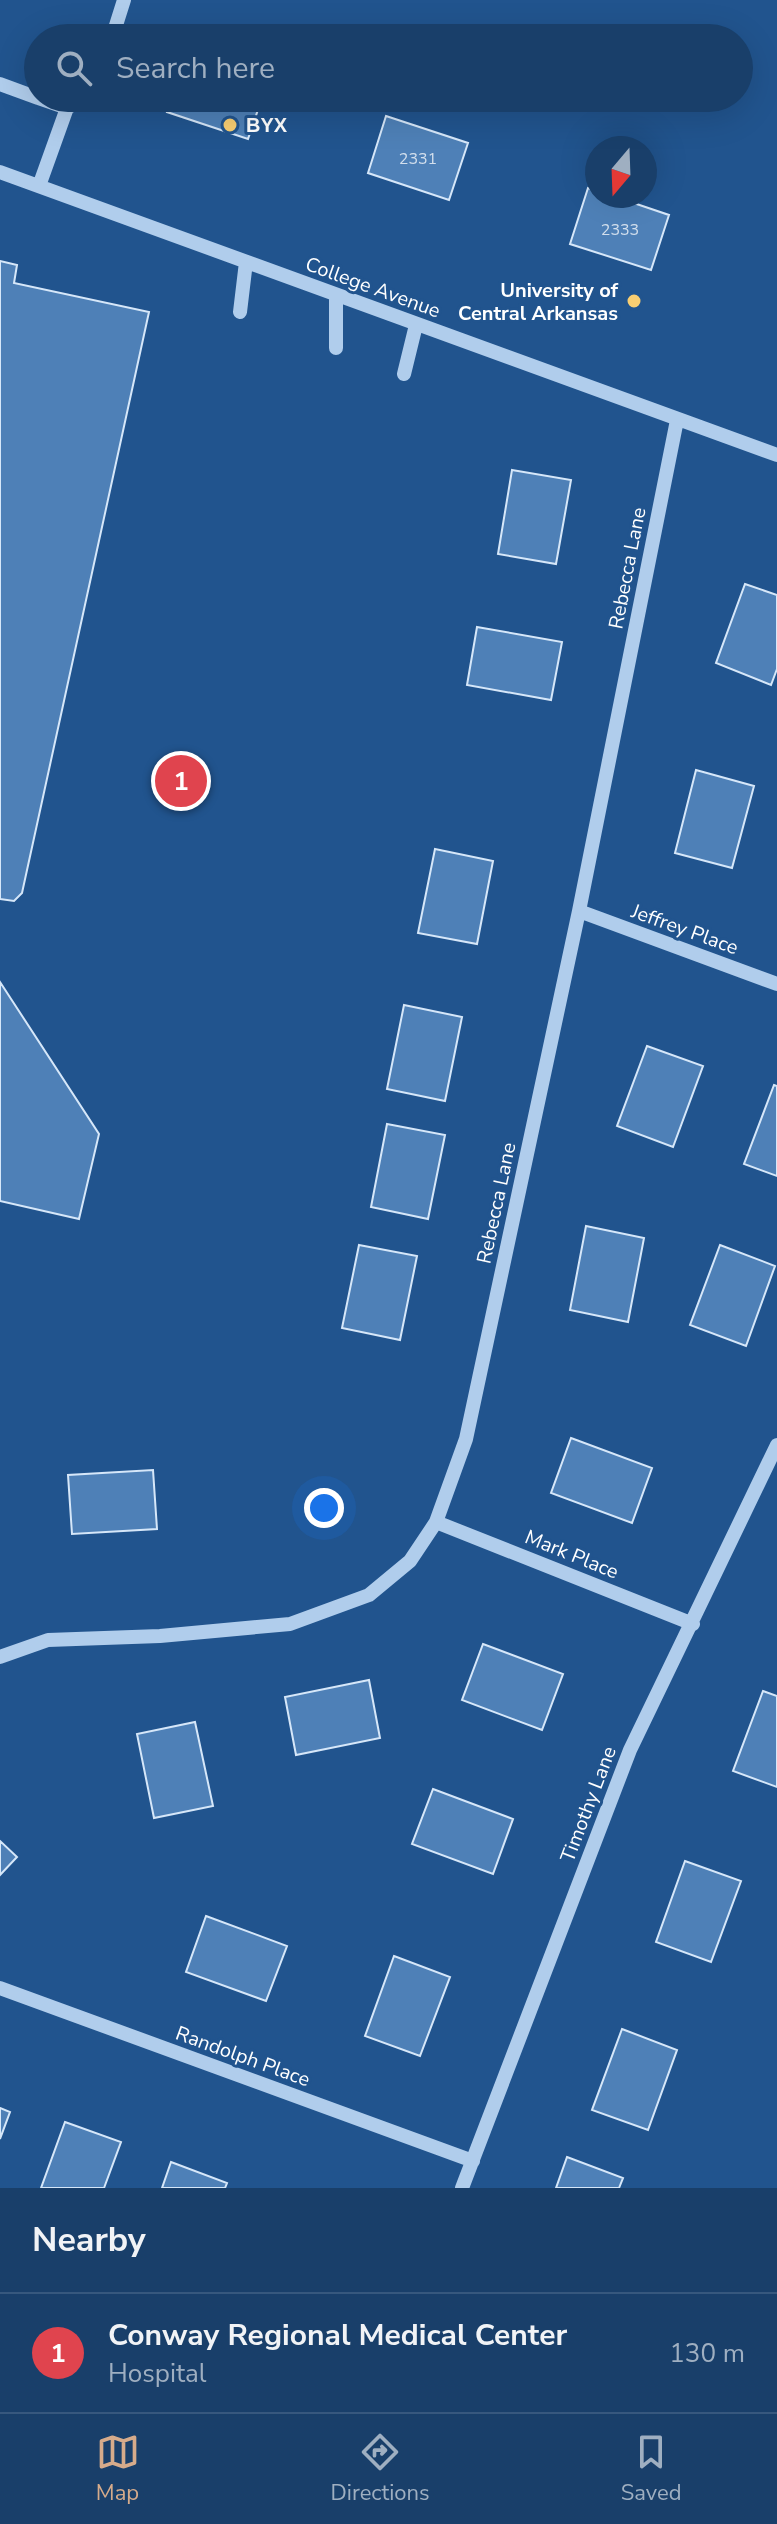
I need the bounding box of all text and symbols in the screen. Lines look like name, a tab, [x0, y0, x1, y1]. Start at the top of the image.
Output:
search box	[24, 24, 753, 112]
icon: search	[52, 46, 96, 90]
text: Search here	[116, 48, 275, 89]
place label: ΒΥΧ	[246, 112, 288, 139]
marker: ΒΥΧ	[221, 116, 239, 134]
north arrow	[585, 136, 657, 208]
house number: 2331	[399, 148, 437, 170]
house number: 2333	[601, 219, 639, 241]
street label: College Avenue	[302, 251, 444, 324]
place label: University of Central Arkansas	[458, 277, 619, 327]
marker: University of Central Arkansas	[625, 292, 643, 310]
street label: Rebecca Lane	[602, 505, 653, 631]
pin: 1	[155, 751, 207, 811]
street label: Jeffrey Place	[627, 897, 742, 961]
street label: Rebecca Lane	[470, 1140, 523, 1266]
your location	[304, 1488, 344, 1528]
street label: Mark Place	[521, 1523, 623, 1586]
street label: Timothy Lane	[554, 1742, 623, 1866]
street label: Randolph Place	[172, 2020, 314, 2093]
text: Nearby	[32, 2217, 146, 2263]
text: Conway Regional Medical Center	[108, 2315, 567, 2356]
text: 1	[50, 2336, 66, 2371]
text: 130 m	[669, 2336, 745, 2371]
text: Hospital	[108, 2356, 207, 2391]
tab: Map	[96, 2430, 140, 2508]
tab: Directions	[331, 2430, 430, 2508]
tab: Saved	[621, 2430, 681, 2508]

